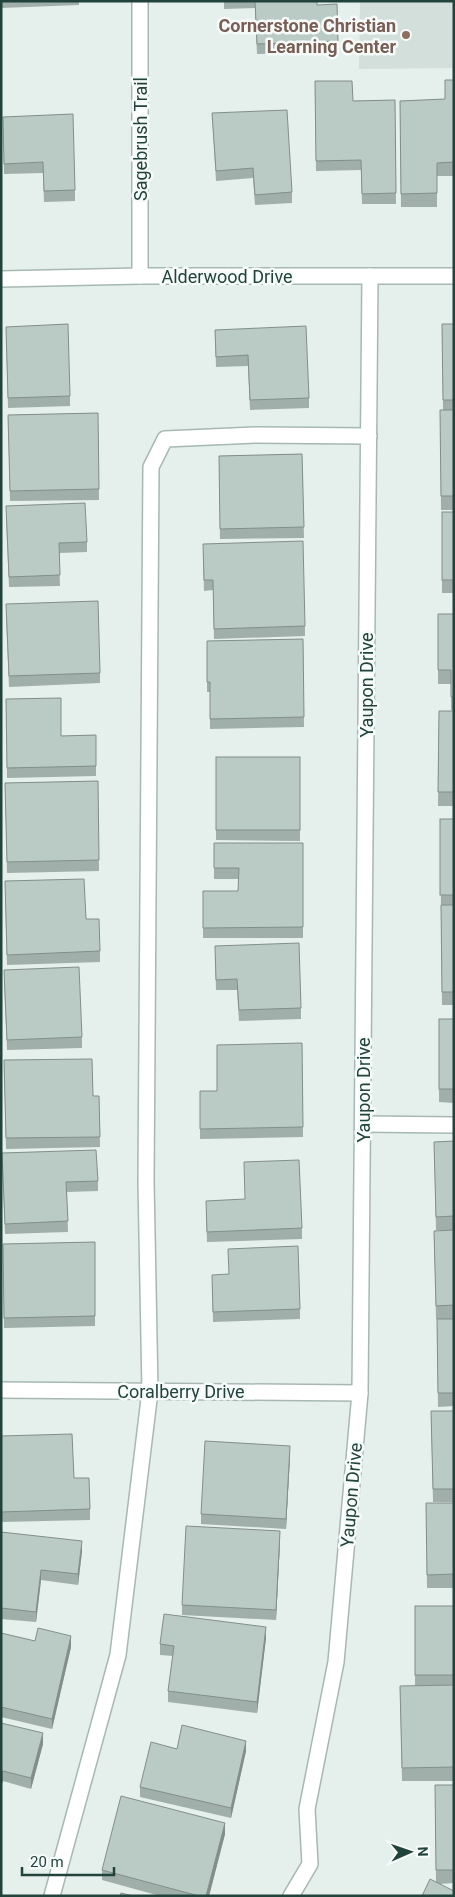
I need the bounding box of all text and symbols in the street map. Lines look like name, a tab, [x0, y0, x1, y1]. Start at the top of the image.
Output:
place label: Cornerstone Christian Learning Center	[218, 15, 396, 57]
marker: Cornerstone Christian Learning Center	[400, 29, 412, 41]
street label: Sagebrush Trail	[130, 77, 151, 201]
street label: Alderwood Drive	[161, 266, 293, 287]
street label: Yaupon Drive	[356, 632, 377, 738]
street label: Yaupon Drive	[353, 1037, 374, 1143]
street label: Coralberry Drive	[117, 1381, 245, 1402]
street label: Yaupon Drive	[336, 1442, 366, 1548]
north arrow	[385, 1827, 435, 1877]
scale bar	[22, 1844, 115, 1876]
text: N	[415, 1846, 431, 1857]
text: 20 m	[30, 1853, 64, 1871]

